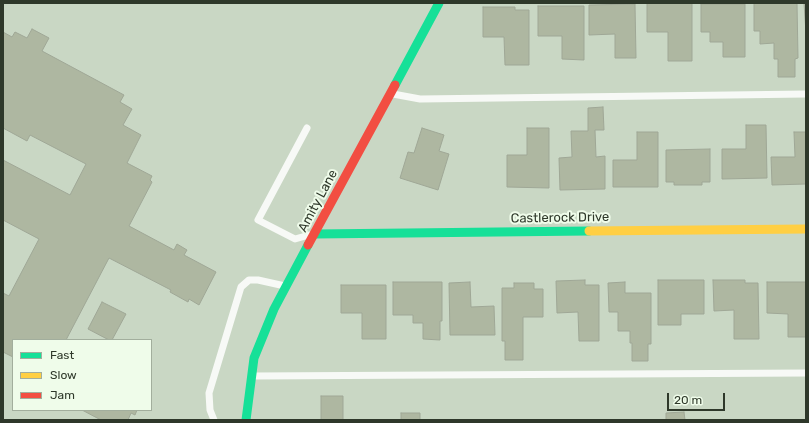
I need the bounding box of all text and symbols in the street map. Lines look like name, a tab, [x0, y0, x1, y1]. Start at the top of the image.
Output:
street label: Amity Lane	[295, 167, 341, 235]
street label: Castlerock Drive	[511, 209, 609, 227]
legend	[12, 339, 152, 411]
text: Fast	[50, 348, 74, 362]
text: Slow	[50, 368, 77, 382]
scale bar	[669, 385, 727, 411]
text: Jam	[50, 388, 75, 402]
text: 20 m	[674, 393, 702, 407]

